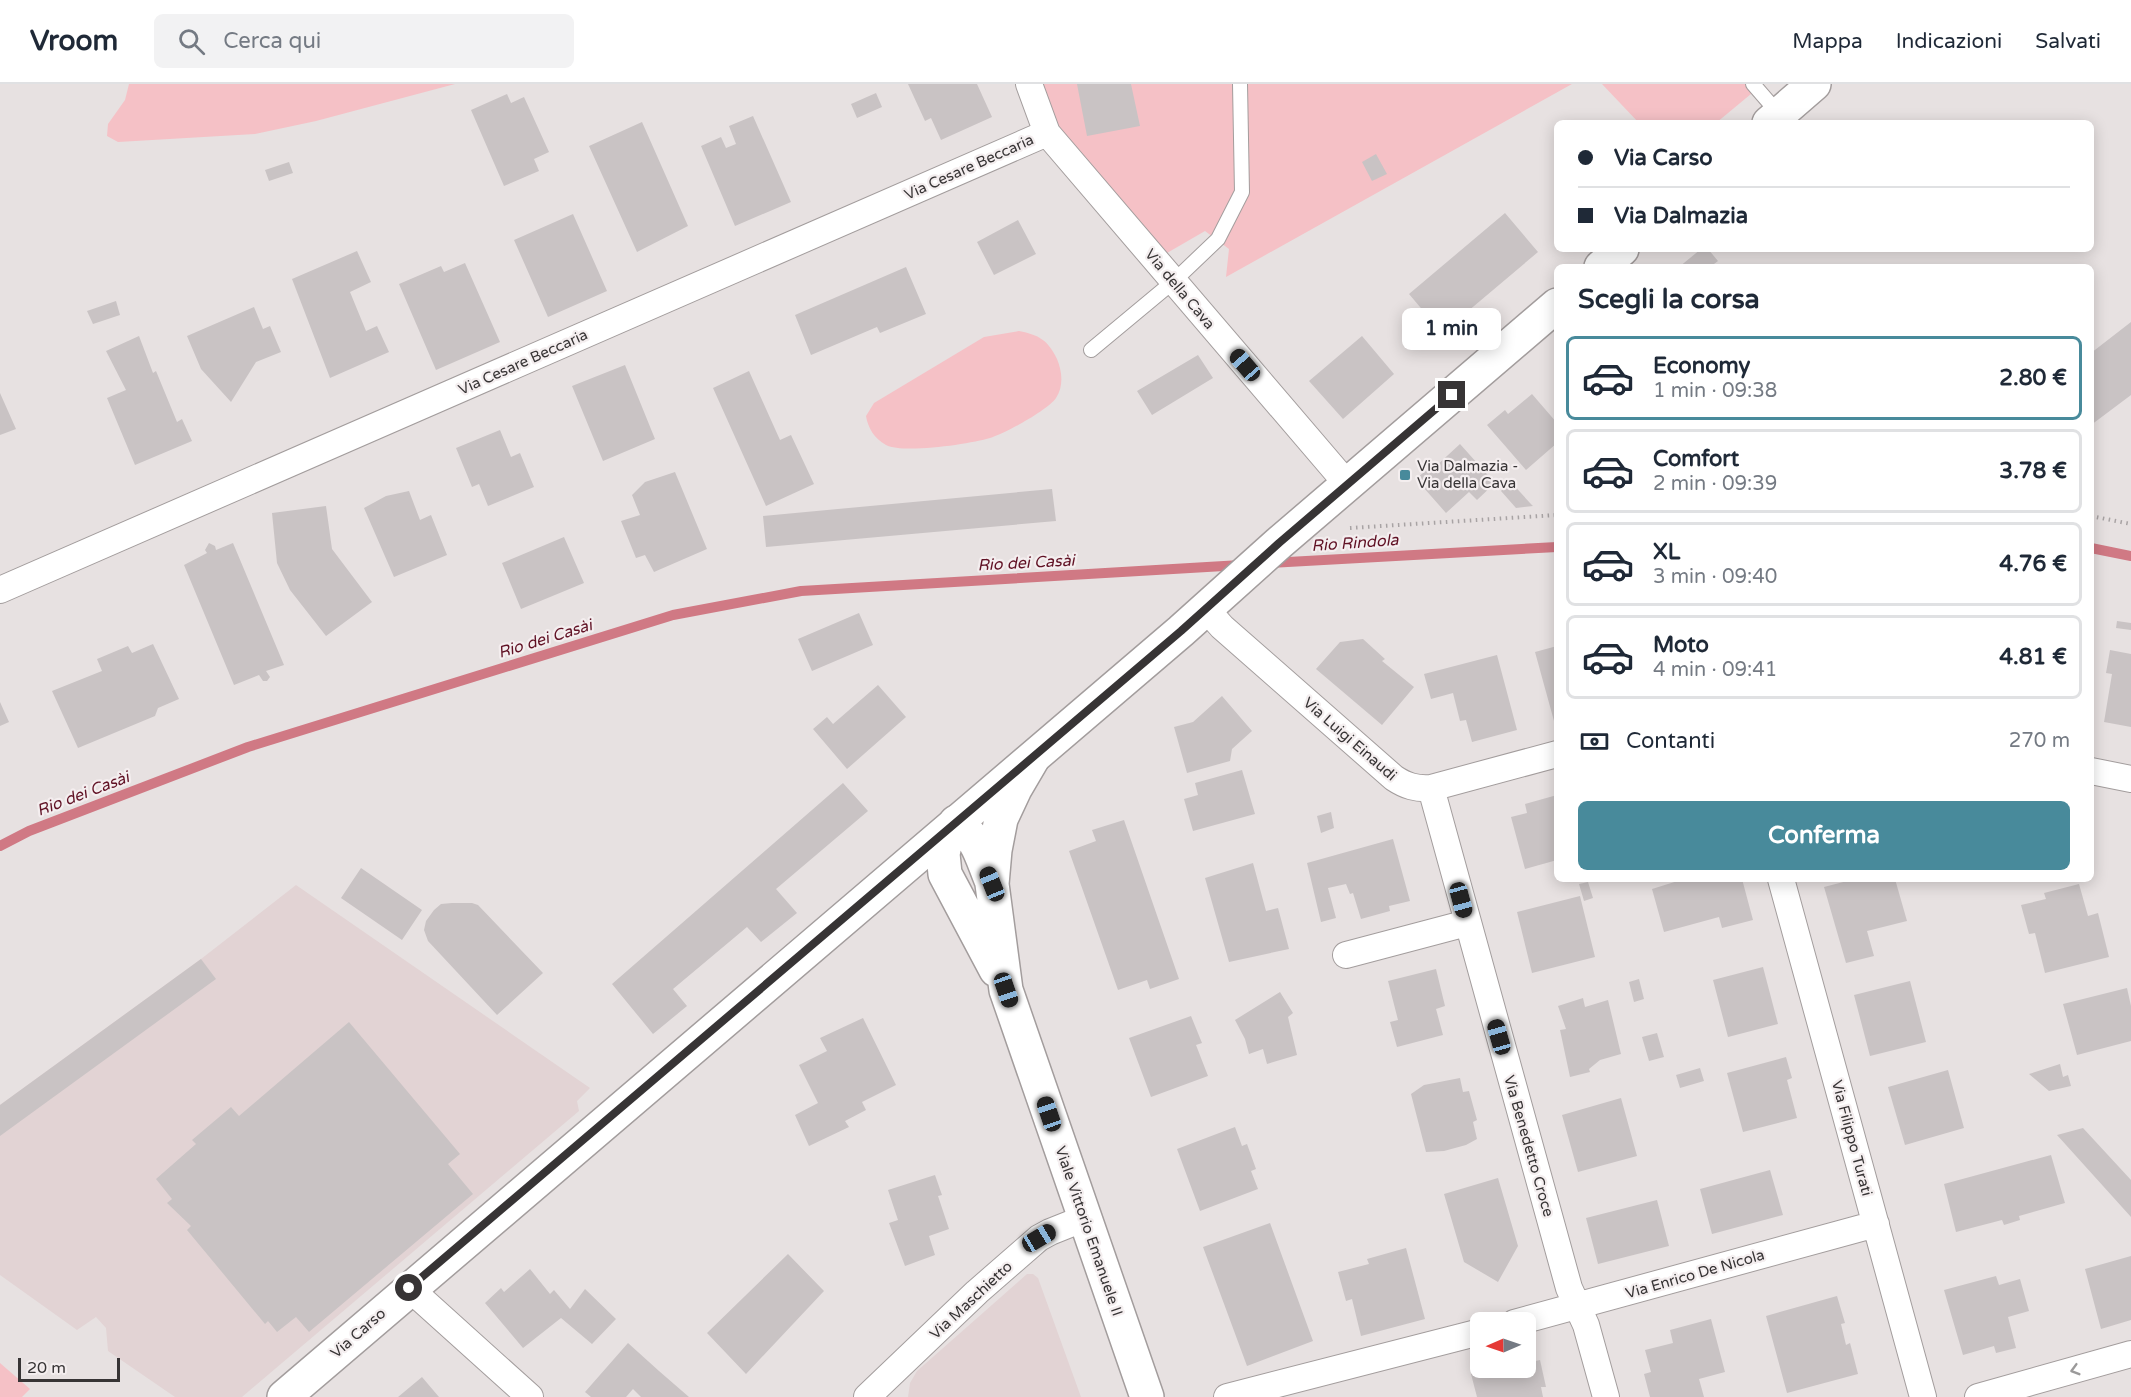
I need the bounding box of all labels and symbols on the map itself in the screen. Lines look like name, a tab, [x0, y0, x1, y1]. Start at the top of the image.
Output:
street label: Via Cesare Beccaria	[902, 130, 1036, 204]
street label: Via della Cava	[1141, 245, 1219, 333]
callout: 1 min	[1402, 308, 1502, 350]
street label: Via Cesare Beccaria	[456, 325, 590, 399]
car	[1226, 346, 1264, 384]
route end	[1438, 381, 1465, 408]
place label: Via Dalmazia - Via della Cava	[1417, 457, 1518, 492]
marker: Via Dalmazia - Via della Cava	[1398, 468, 1412, 482]
water label: Rio Rindola	[1311, 530, 1400, 556]
water label: Rio dei Casài	[977, 550, 1077, 576]
water label: Rio dei Casài	[496, 615, 596, 663]
street label: Via Luigi Einaudi	[1300, 693, 1400, 785]
water label: Rio dei Casài	[34, 767, 134, 821]
car	[977, 864, 1007, 904]
car	[1448, 880, 1474, 920]
car	[992, 970, 1020, 1010]
car	[1485, 1017, 1513, 1057]
street label: Via Benedetto Croce	[1500, 1073, 1558, 1219]
street label: Via Filippo Turati	[1828, 1078, 1876, 1198]
car	[1035, 1094, 1063, 1134]
street label: Viale Vittorio Emanuele II	[1051, 1144, 1127, 1318]
car	[1019, 1221, 1059, 1255]
street label: Via Enrico De Nicola	[1624, 1246, 1766, 1302]
street label: Via Maschietto	[926, 1257, 1016, 1343]
route start	[395, 1274, 422, 1301]
street label: Via Carso	[327, 1304, 389, 1362]
north arrow	[1470, 1312, 1536, 1378]
scale bar	[18, 1355, 120, 1382]
one-way arrow	[2070, 1363, 2081, 1375]

